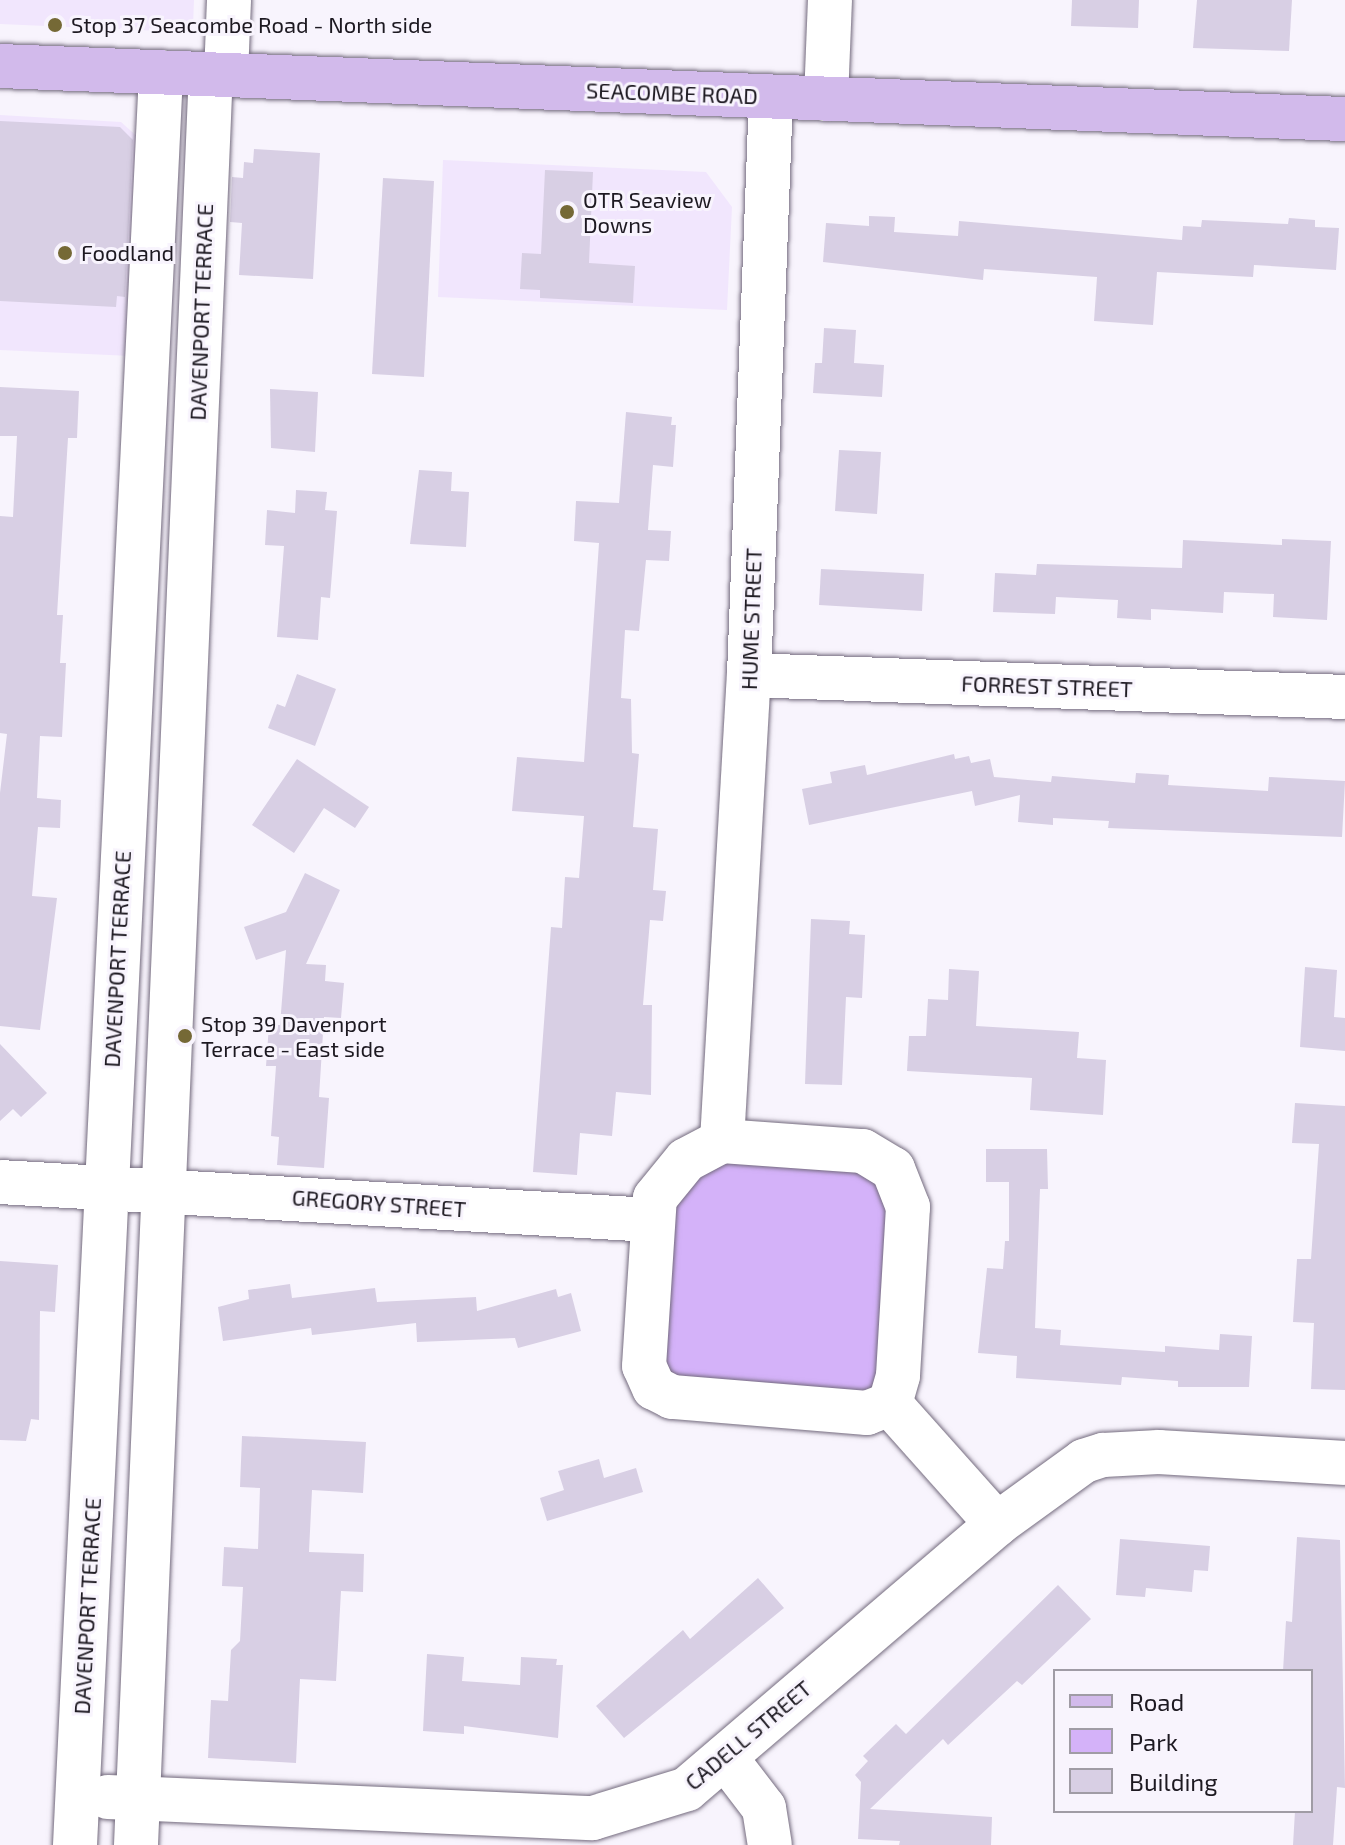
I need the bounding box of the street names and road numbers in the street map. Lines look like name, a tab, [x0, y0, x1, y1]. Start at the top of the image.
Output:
street label: SEACOMBE ROAD	[586, 77, 758, 109]
street label: DAVENPORT TERRACE	[184, 203, 218, 421]
street label: HUME STREET	[735, 548, 767, 690]
street label: FORREST STREET	[961, 670, 1133, 702]
street label: DAVENPORT TERRACE	[98, 849, 136, 1069]
street label: GREGORY STREET	[291, 1184, 467, 1222]
street label: DAVENPORT TERRACE	[68, 1496, 106, 1716]
street label: CADELL STREET	[679, 1674, 817, 1796]

